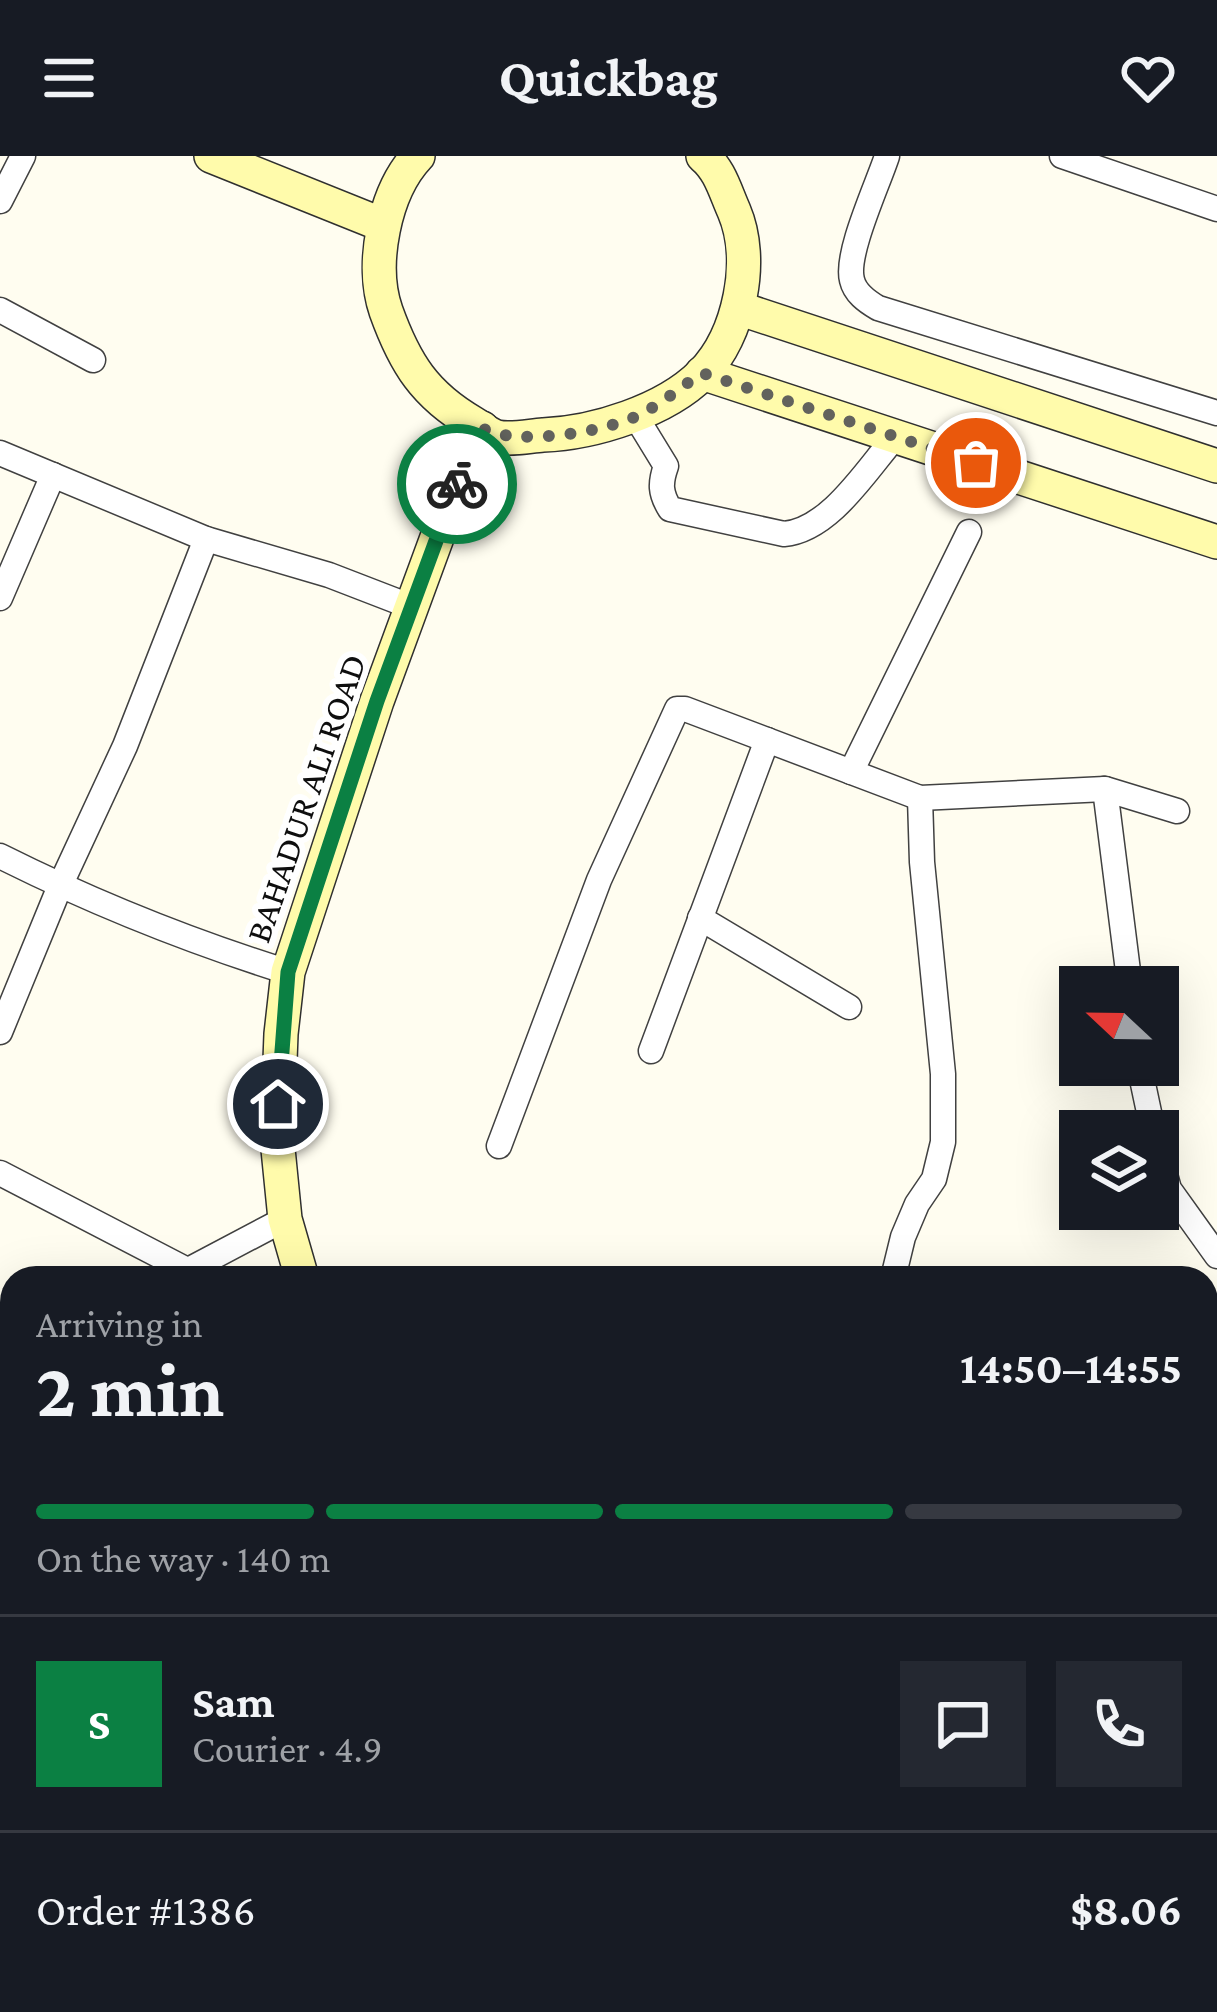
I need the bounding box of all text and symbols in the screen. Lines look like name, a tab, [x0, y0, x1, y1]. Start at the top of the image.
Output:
icon: menu	[36, 45, 102, 111]
icon: heart	[1115, 45, 1181, 111]
text: Quickbag	[499, 48, 718, 108]
pin	[925, 412, 1027, 514]
courier	[397, 424, 517, 544]
icon: bag	[943, 430, 1009, 496]
icon: bike	[424, 451, 490, 517]
street label: BAHADUR ALI ROAD	[238, 649, 374, 948]
north arrow	[1059, 966, 1179, 1086]
map controls	[1059, 966, 1179, 1230]
pin	[227, 1053, 329, 1155]
icon: home	[245, 1071, 311, 1137]
button: layers	[1059, 1110, 1179, 1230]
text: Arriving in	[36, 1302, 203, 1345]
text: 14:50–14:55	[960, 1343, 1182, 1393]
text: 2 min	[36, 1346, 224, 1433]
text: On the way · 140 m	[36, 1537, 331, 1580]
button: chat	[900, 1661, 1026, 1787]
button: phone	[1056, 1661, 1182, 1787]
text: Sam	[192, 1677, 275, 1727]
text: S	[88, 1699, 110, 1749]
text: Courier · 4.9	[192, 1727, 383, 1770]
text: Order #1386	[36, 1885, 256, 1935]
text: $8.06	[1070, 1885, 1182, 1935]

